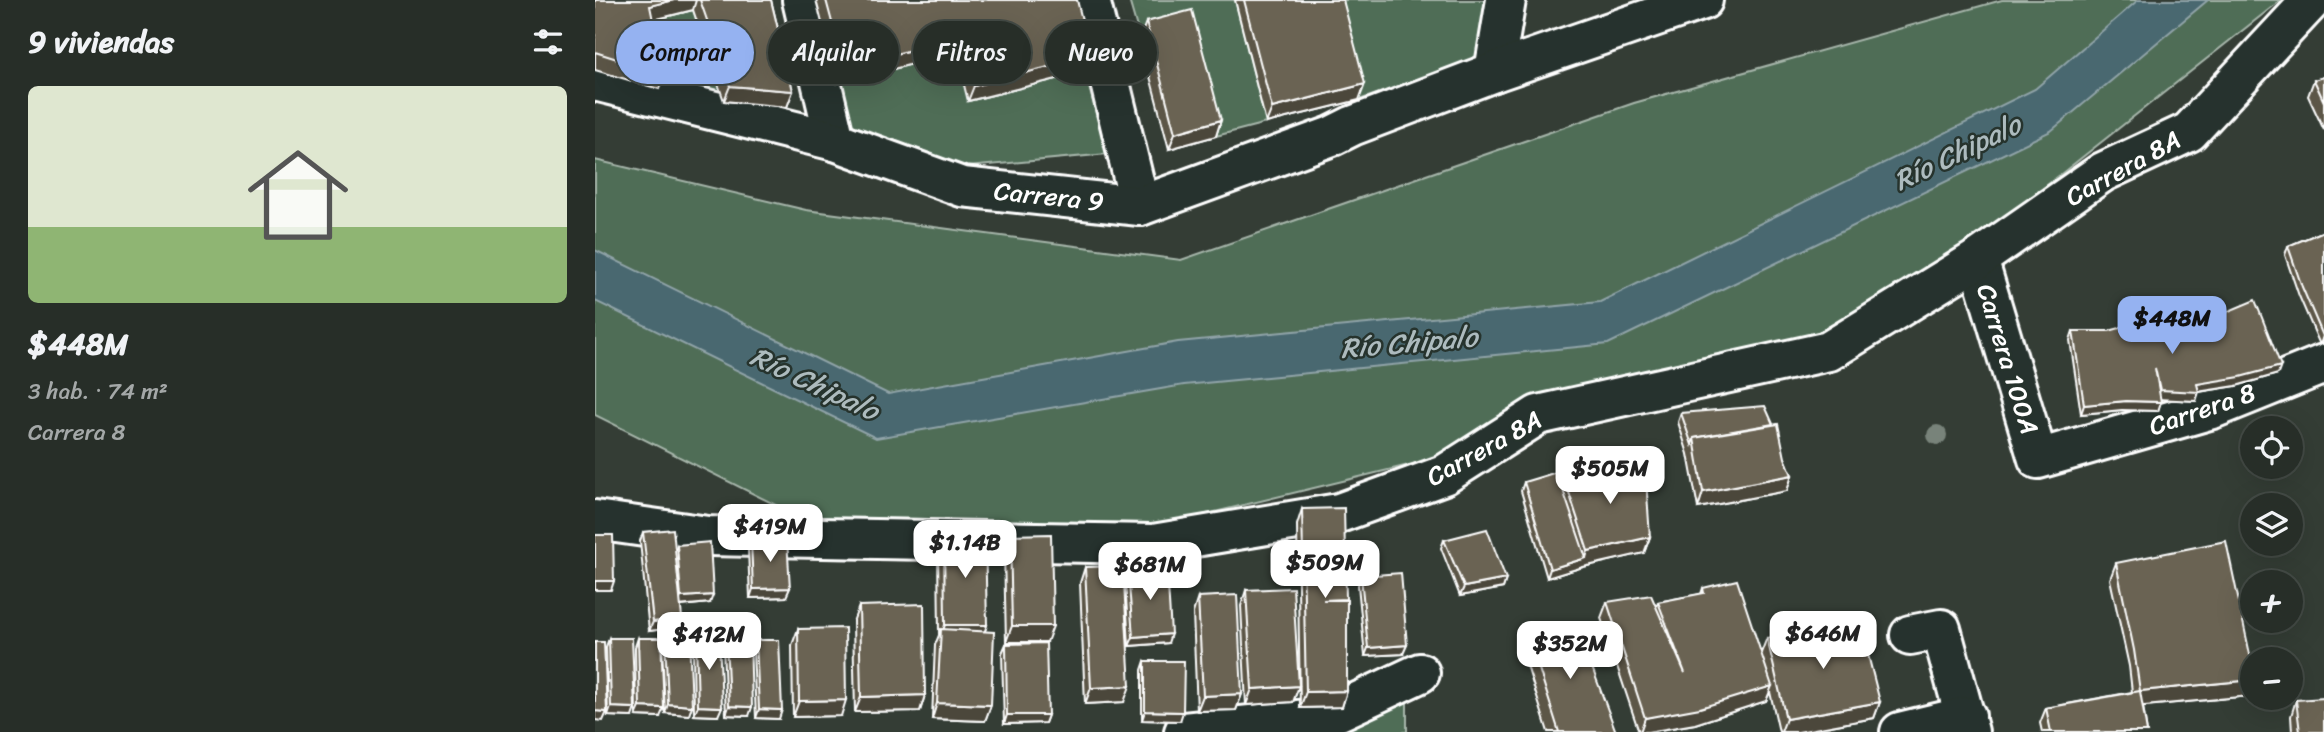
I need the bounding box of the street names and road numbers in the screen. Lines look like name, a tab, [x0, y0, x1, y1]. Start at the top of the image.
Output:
street label: Carrera 8A	[2056, 117, 2190, 219]
street label: Carrera 9	[992, 167, 1106, 225]
street label: Carrera 100A	[1963, 278, 2053, 440]
street label: Carrera 8	[2142, 369, 2262, 449]
street label: Carrera 8A	[1417, 397, 1551, 499]

